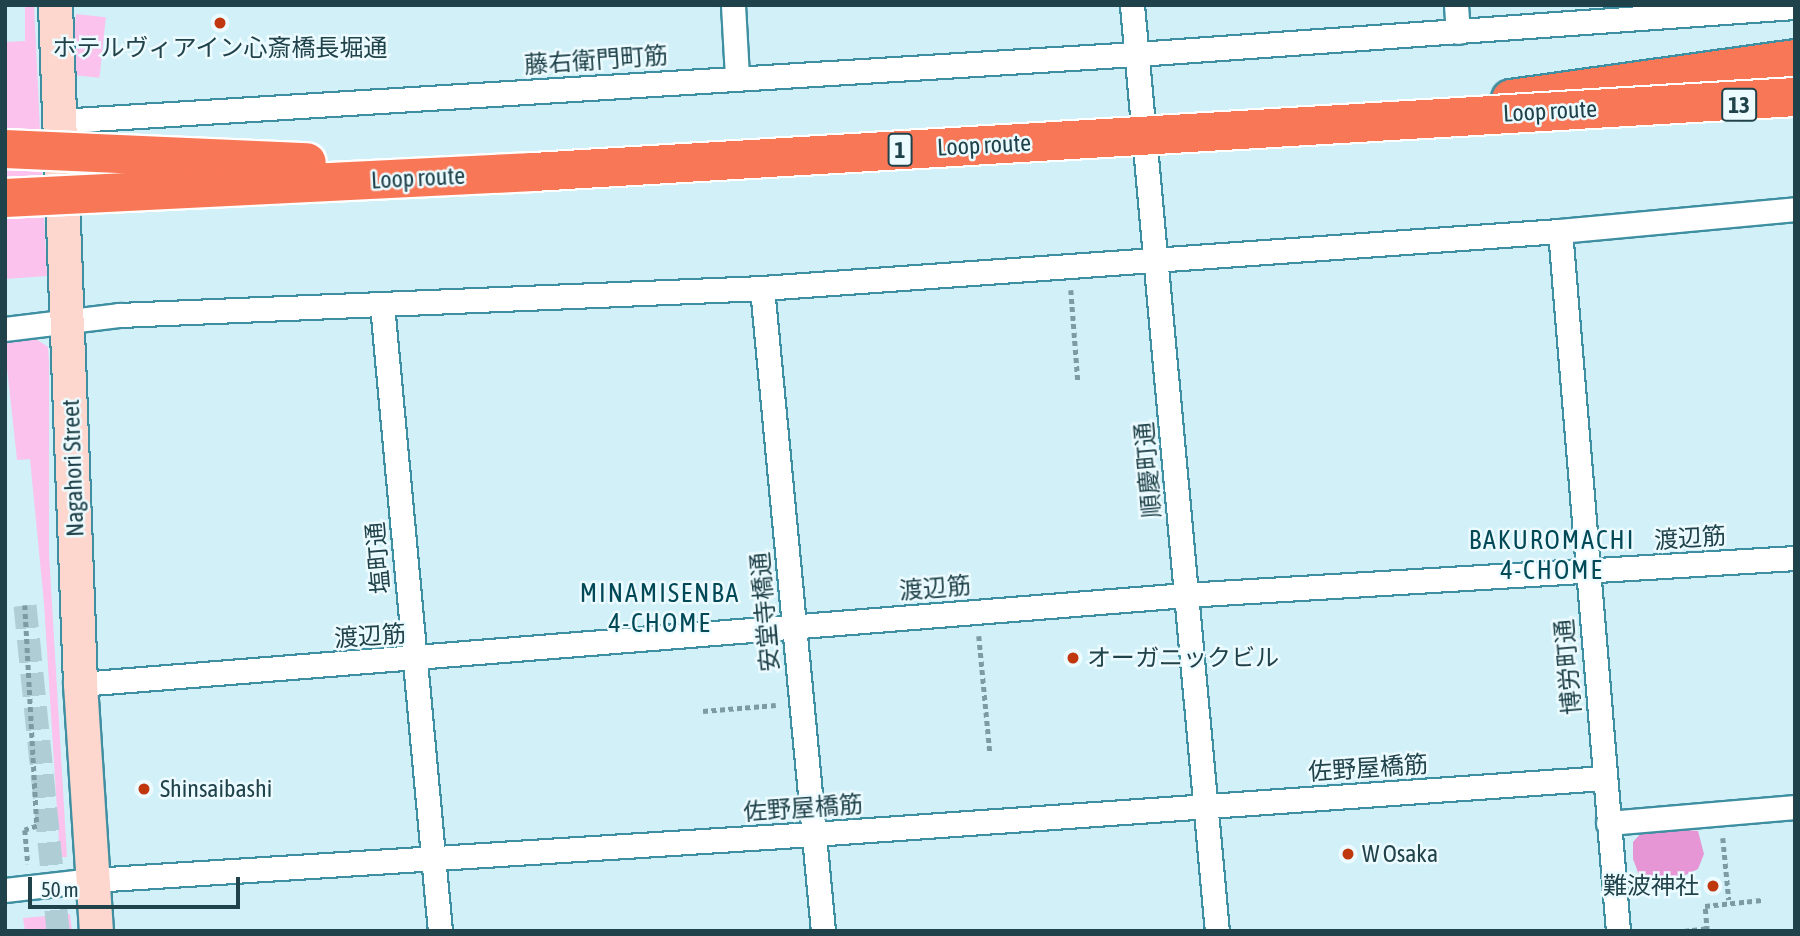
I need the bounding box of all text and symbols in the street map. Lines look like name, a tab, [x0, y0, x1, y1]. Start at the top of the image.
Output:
marker: ホテルヴィアイン心斎橋長堀通	[212, 15, 228, 31]
place label: ホテルヴィアイン心斎橋長堀通	[52, 34, 388, 62]
street label: 藤右衛門町筋	[523, 41, 669, 79]
road number: 13	[1720, 86, 1758, 124]
street label: Loop route	[1502, 94, 1598, 128]
street label: Loop route	[936, 128, 1032, 162]
road number: 1	[886, 130, 914, 169]
street label: Loop route	[370, 161, 466, 195]
street label: Nagahori Street	[56, 399, 90, 537]
street label: 順慶町通	[1129, 421, 1167, 519]
street label: 塩町通	[361, 521, 395, 595]
street label: 渡辺筋	[1653, 521, 1727, 555]
district label: BAKUROMACHI 4-CHOME	[1470, 525, 1634, 586]
street label: 安堂寺橋通	[745, 551, 785, 673]
street label: 渡辺筋	[898, 571, 972, 605]
district label: MINAMISENBA 4-CHOME	[581, 578, 739, 640]
street label: 博労町通	[1549, 618, 1587, 716]
street label: 渡辺筋	[333, 619, 407, 653]
place label: オーガニックビル	[1087, 644, 1279, 672]
marker: オーガニックビル	[1065, 650, 1081, 666]
street label: 佐野屋橋筋	[1307, 749, 1429, 787]
place label: Shinsaibashi	[160, 775, 272, 803]
marker: Shinsaibashi	[134, 779, 154, 799]
street label: 佐野屋橋筋	[742, 789, 864, 827]
place label: W Osaka	[1362, 840, 1438, 868]
marker: W Osaka	[1340, 846, 1356, 862]
scale bar	[32, 862, 243, 906]
place label: 難波神社	[1603, 872, 1699, 900]
text: 50 m	[41, 877, 79, 901]
marker: 難波神社	[1705, 878, 1721, 894]

